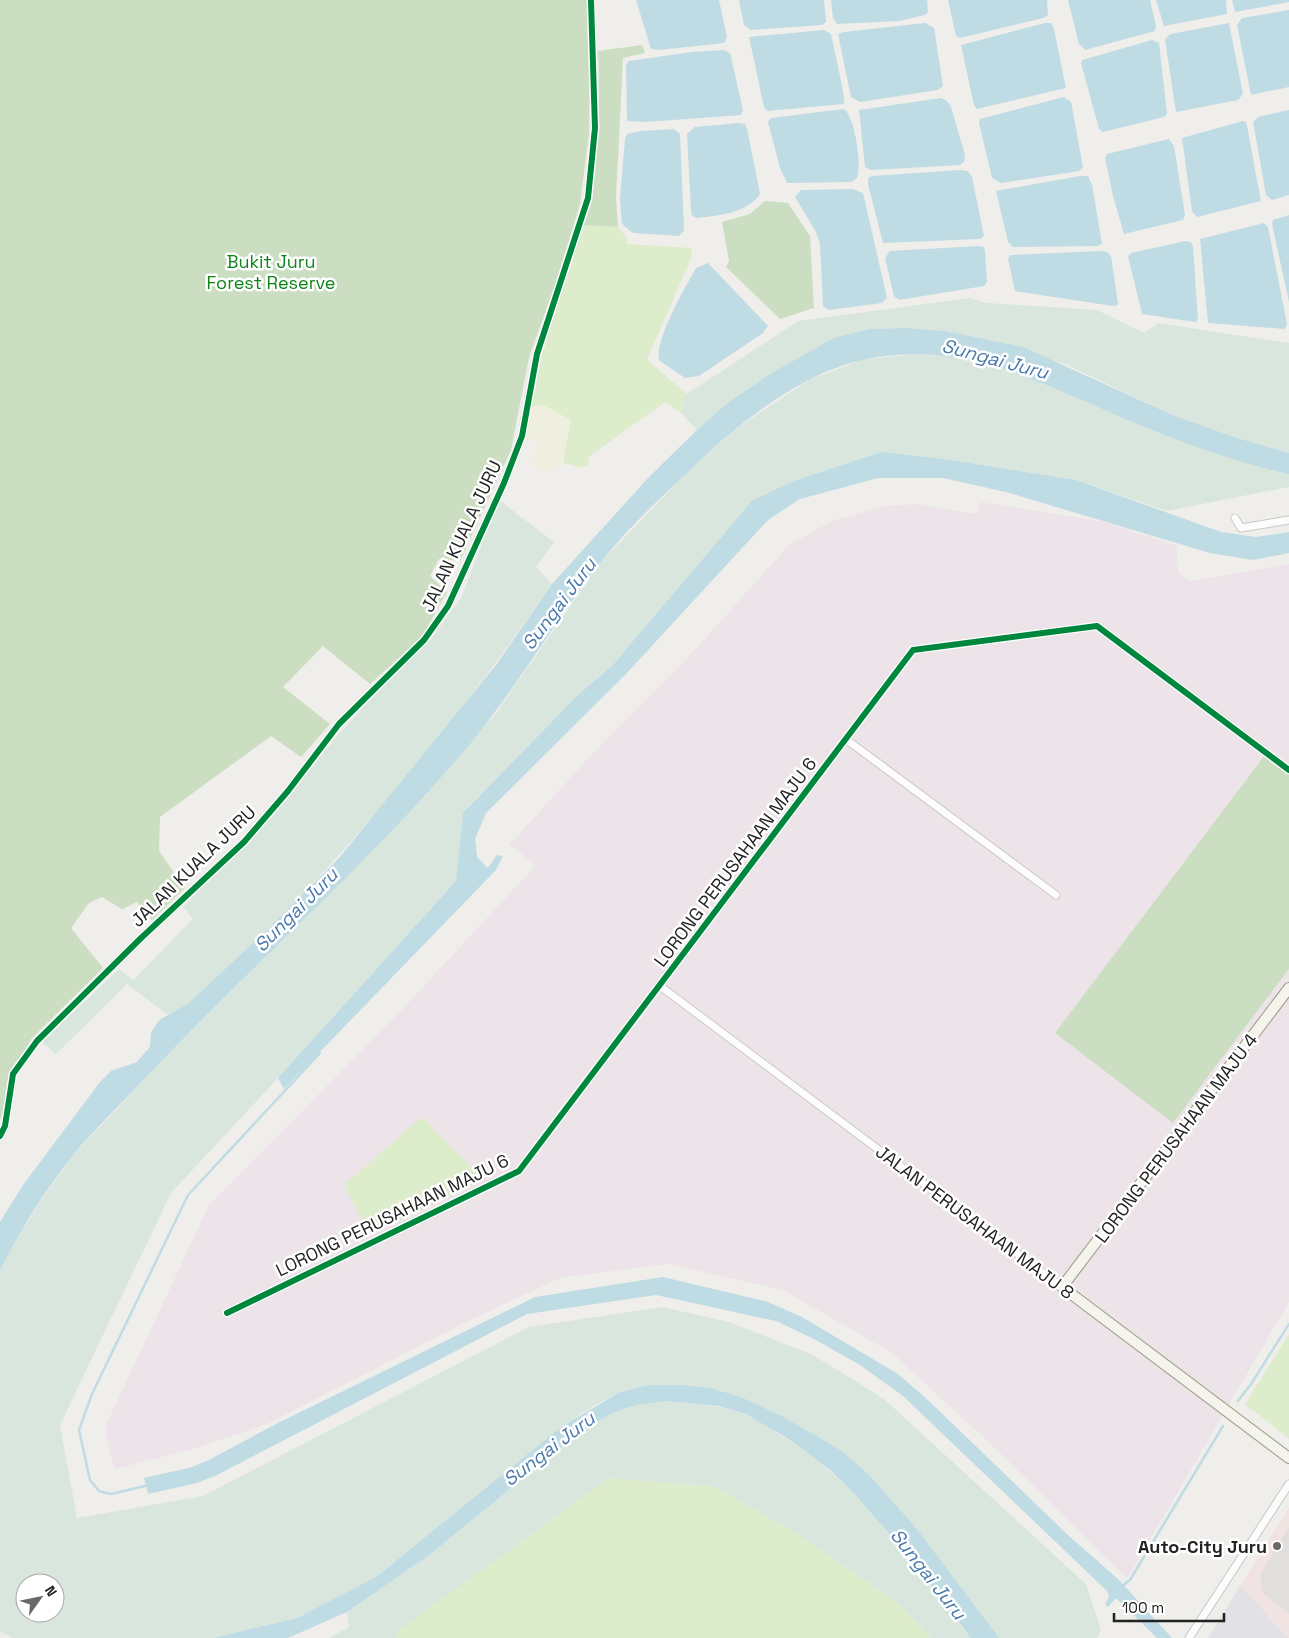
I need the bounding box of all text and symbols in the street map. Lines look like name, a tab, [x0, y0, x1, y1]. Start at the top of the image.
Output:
park label: Bukit Juru Forest Reserve	[207, 250, 335, 294]
water label: Sungai Juru	[939, 333, 1052, 386]
street label: JALAN KUALA JURU	[416, 456, 506, 616]
water label: Sungai Juru	[516, 552, 603, 655]
street label: LORONG PERUSAHAAN MAJU 6	[649, 753, 821, 971]
street label: JALAN KUALA JURU	[126, 800, 260, 932]
water label: Sungai Juru	[249, 862, 344, 957]
street label: LORONG PERUSAHAAN MAJU 4	[1090, 1029, 1262, 1247]
street label: JALAN PERUSAHAAN MAJU 8	[871, 1140, 1079, 1304]
street label: LORONG PERUSAHAAN MAJU 6	[272, 1148, 512, 1282]
water label: Sungai Juru	[498, 1405, 601, 1492]
water label: Sungai Juru	[885, 1523, 972, 1626]
place label: Auto-City Juru	[1138, 1535, 1267, 1558]
marker: Auto-City Juru	[1271, 1540, 1283, 1552]
north arrow	[15, 1573, 65, 1623]
text: N	[41, 1582, 61, 1600]
scale bar	[1114, 1590, 1224, 1622]
text: 100 m	[1122, 1598, 1164, 1617]

